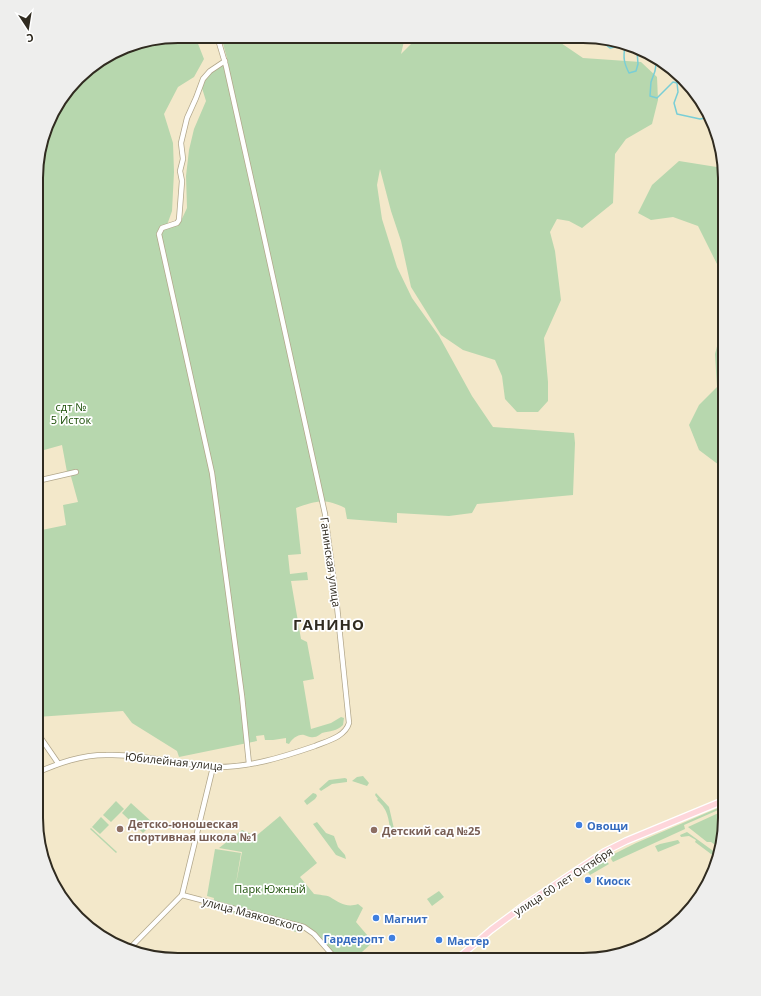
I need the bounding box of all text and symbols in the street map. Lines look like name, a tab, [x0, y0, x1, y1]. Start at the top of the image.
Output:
north arrow	[8, 8, 48, 48]
text: С	[25, 30, 35, 46]
park label: сдт № 5 Исток	[51, 399, 91, 427]
street label: Ганинская улица	[317, 516, 345, 608]
district label: ГАНИНО	[293, 614, 365, 634]
street label: Юбилейная улица	[124, 748, 224, 774]
place label: Детско-юношеская спортивная школа №1	[128, 816, 257, 844]
place label: Овощи	[587, 818, 628, 833]
marker: Овощи	[574, 820, 584, 830]
place label: Детский сад №25	[382, 823, 481, 838]
marker: Детско-юношеская спортивная школа №1	[115, 824, 125, 834]
marker: Детский сад №25	[369, 825, 379, 835]
street label: улица 60 лет Октября	[510, 843, 616, 919]
place label: Киоск	[596, 873, 631, 888]
marker: Киоск	[583, 875, 593, 885]
park label: Парк Южный	[234, 881, 306, 896]
street label: улица Маяковского	[201, 893, 306, 935]
place label: Магнит	[384, 911, 428, 926]
marker: Магнит	[371, 913, 381, 923]
place label: Гардеропт	[323, 931, 384, 946]
marker: Гардеропт	[387, 933, 397, 943]
place label: Мастер	[447, 933, 489, 948]
marker: Мастер	[434, 935, 444, 945]

